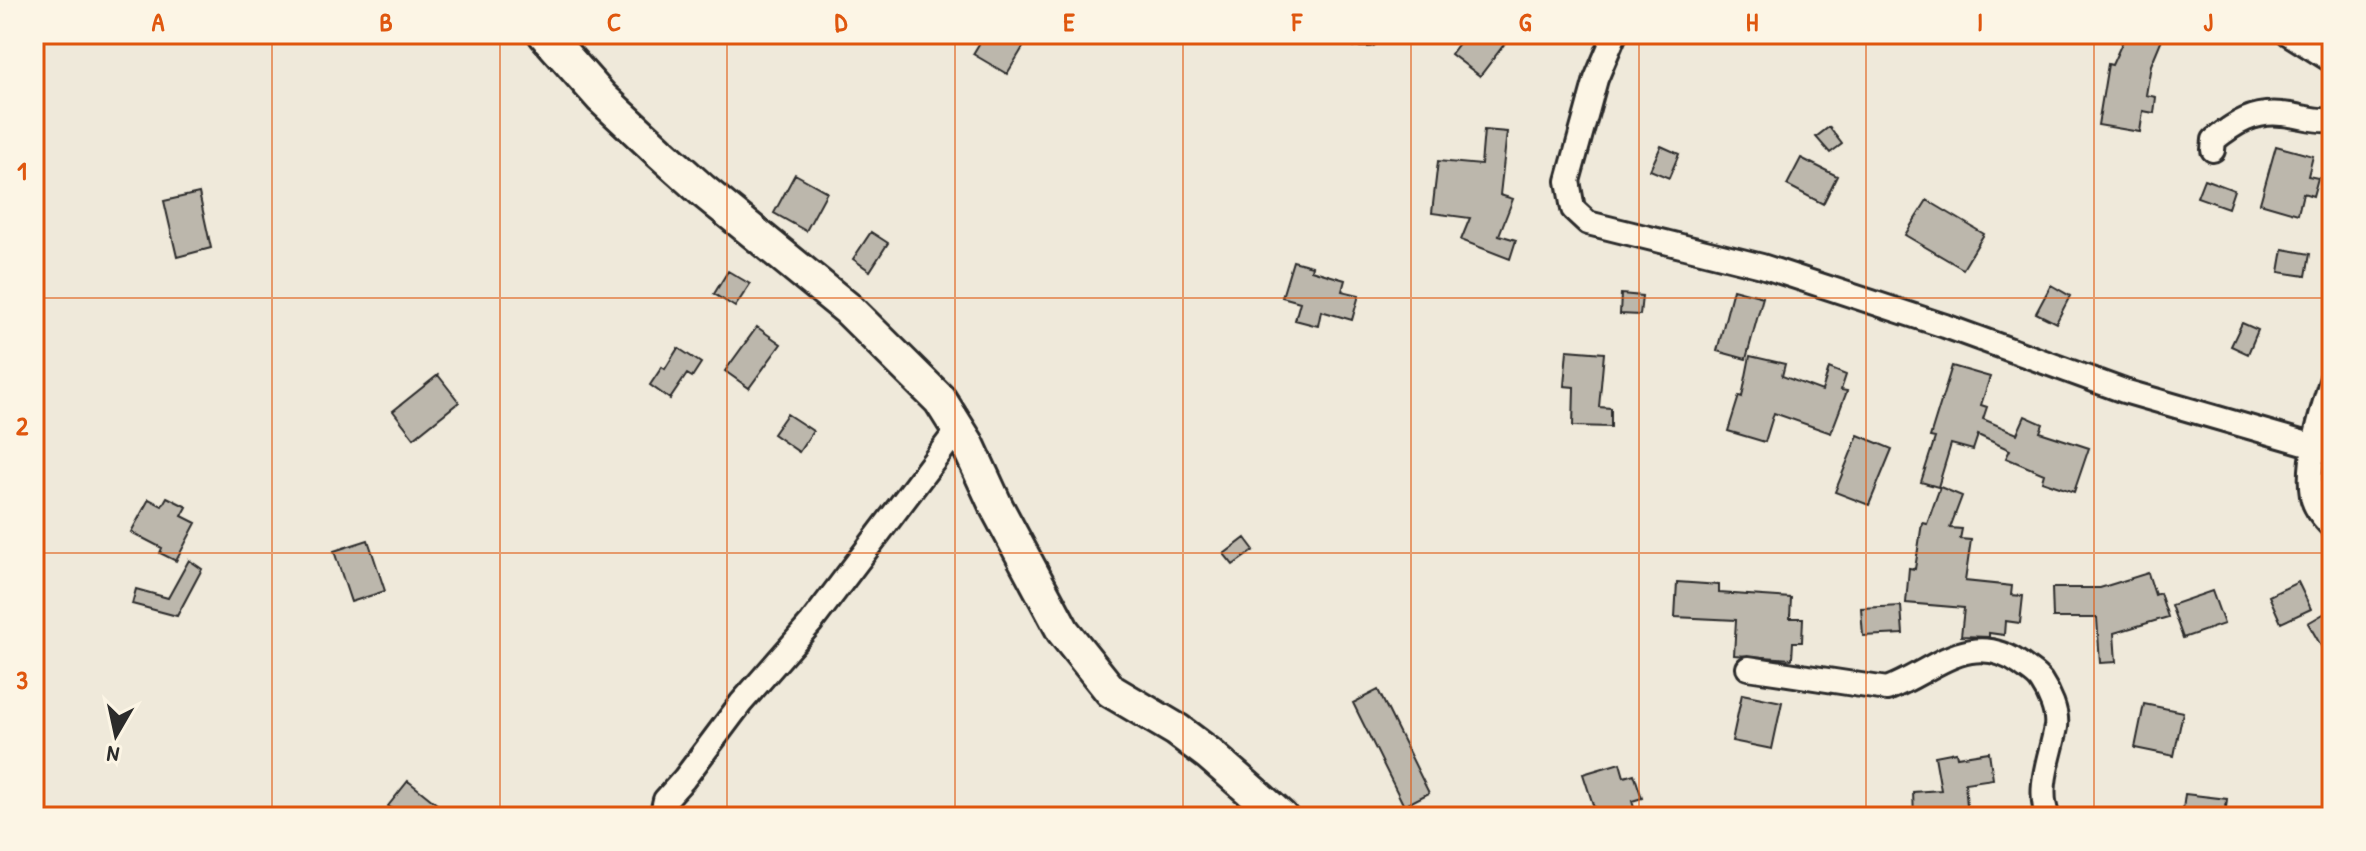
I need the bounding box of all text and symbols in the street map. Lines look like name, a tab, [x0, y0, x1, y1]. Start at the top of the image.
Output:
text: A	[152, 4, 165, 39]
text: B	[379, 4, 393, 39]
text: C	[607, 4, 621, 39]
text: D	[835, 4, 848, 39]
text: E	[1063, 4, 1075, 39]
text: F	[1291, 4, 1303, 39]
text: G	[1519, 4, 1532, 39]
text: H	[1746, 4, 1758, 39]
text: I	[1977, 4, 1983, 39]
text: J	[2203, 4, 2213, 39]
text: 1	[17, 153, 27, 188]
text: 2	[16, 408, 29, 443]
text: 3	[16, 662, 28, 697]
north arrow	[76, 695, 156, 775]
text: N	[104, 739, 121, 770]

